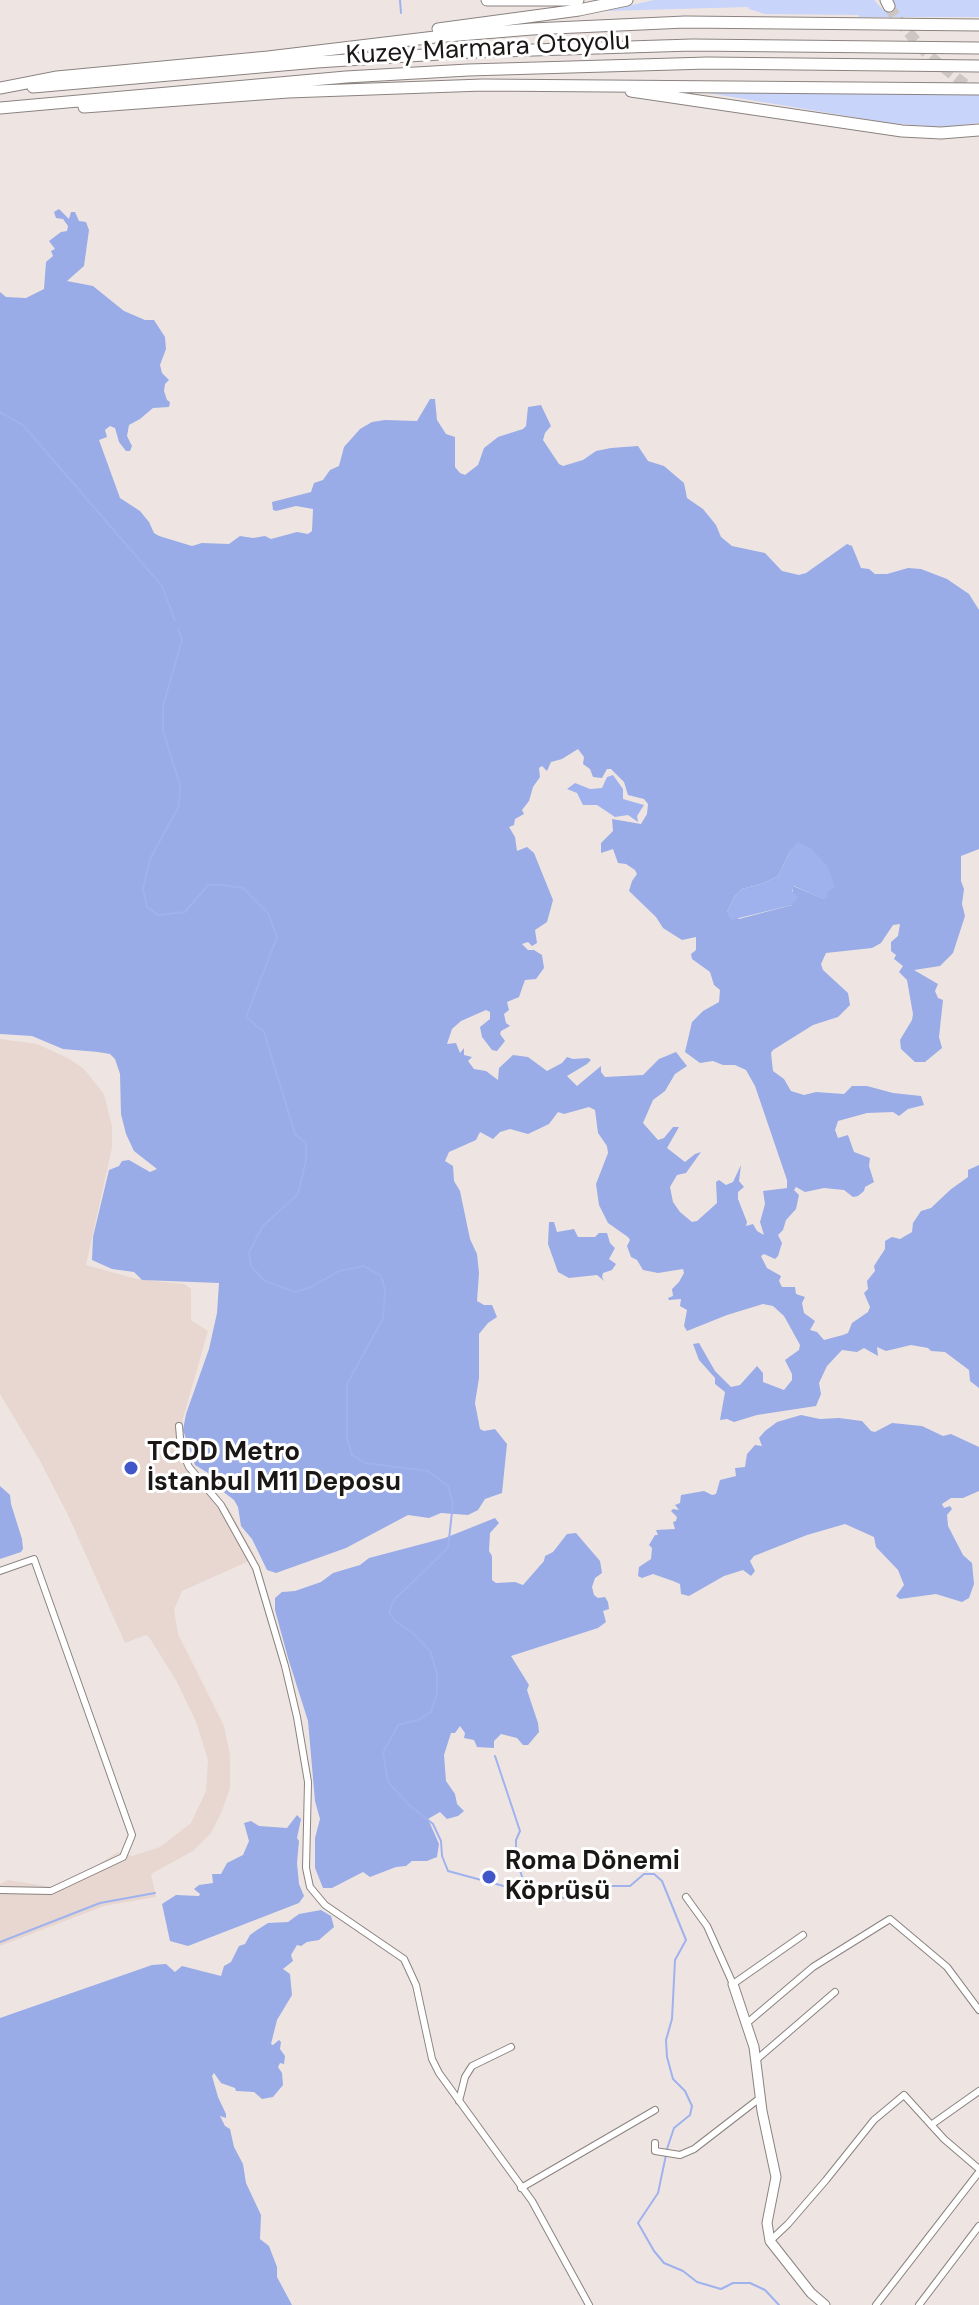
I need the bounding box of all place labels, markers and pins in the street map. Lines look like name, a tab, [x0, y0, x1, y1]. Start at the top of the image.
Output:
place label: TCDD Metro İstanbul M11 Deposu	[147, 1437, 401, 1498]
marker: TCDD Metro İstanbul M11 Deposu	[122, 1459, 140, 1477]
place label: Roma Dönemi Köprüsü	[505, 1846, 680, 1908]
marker: Roma Dönemi Köprüsü	[480, 1868, 498, 1886]

